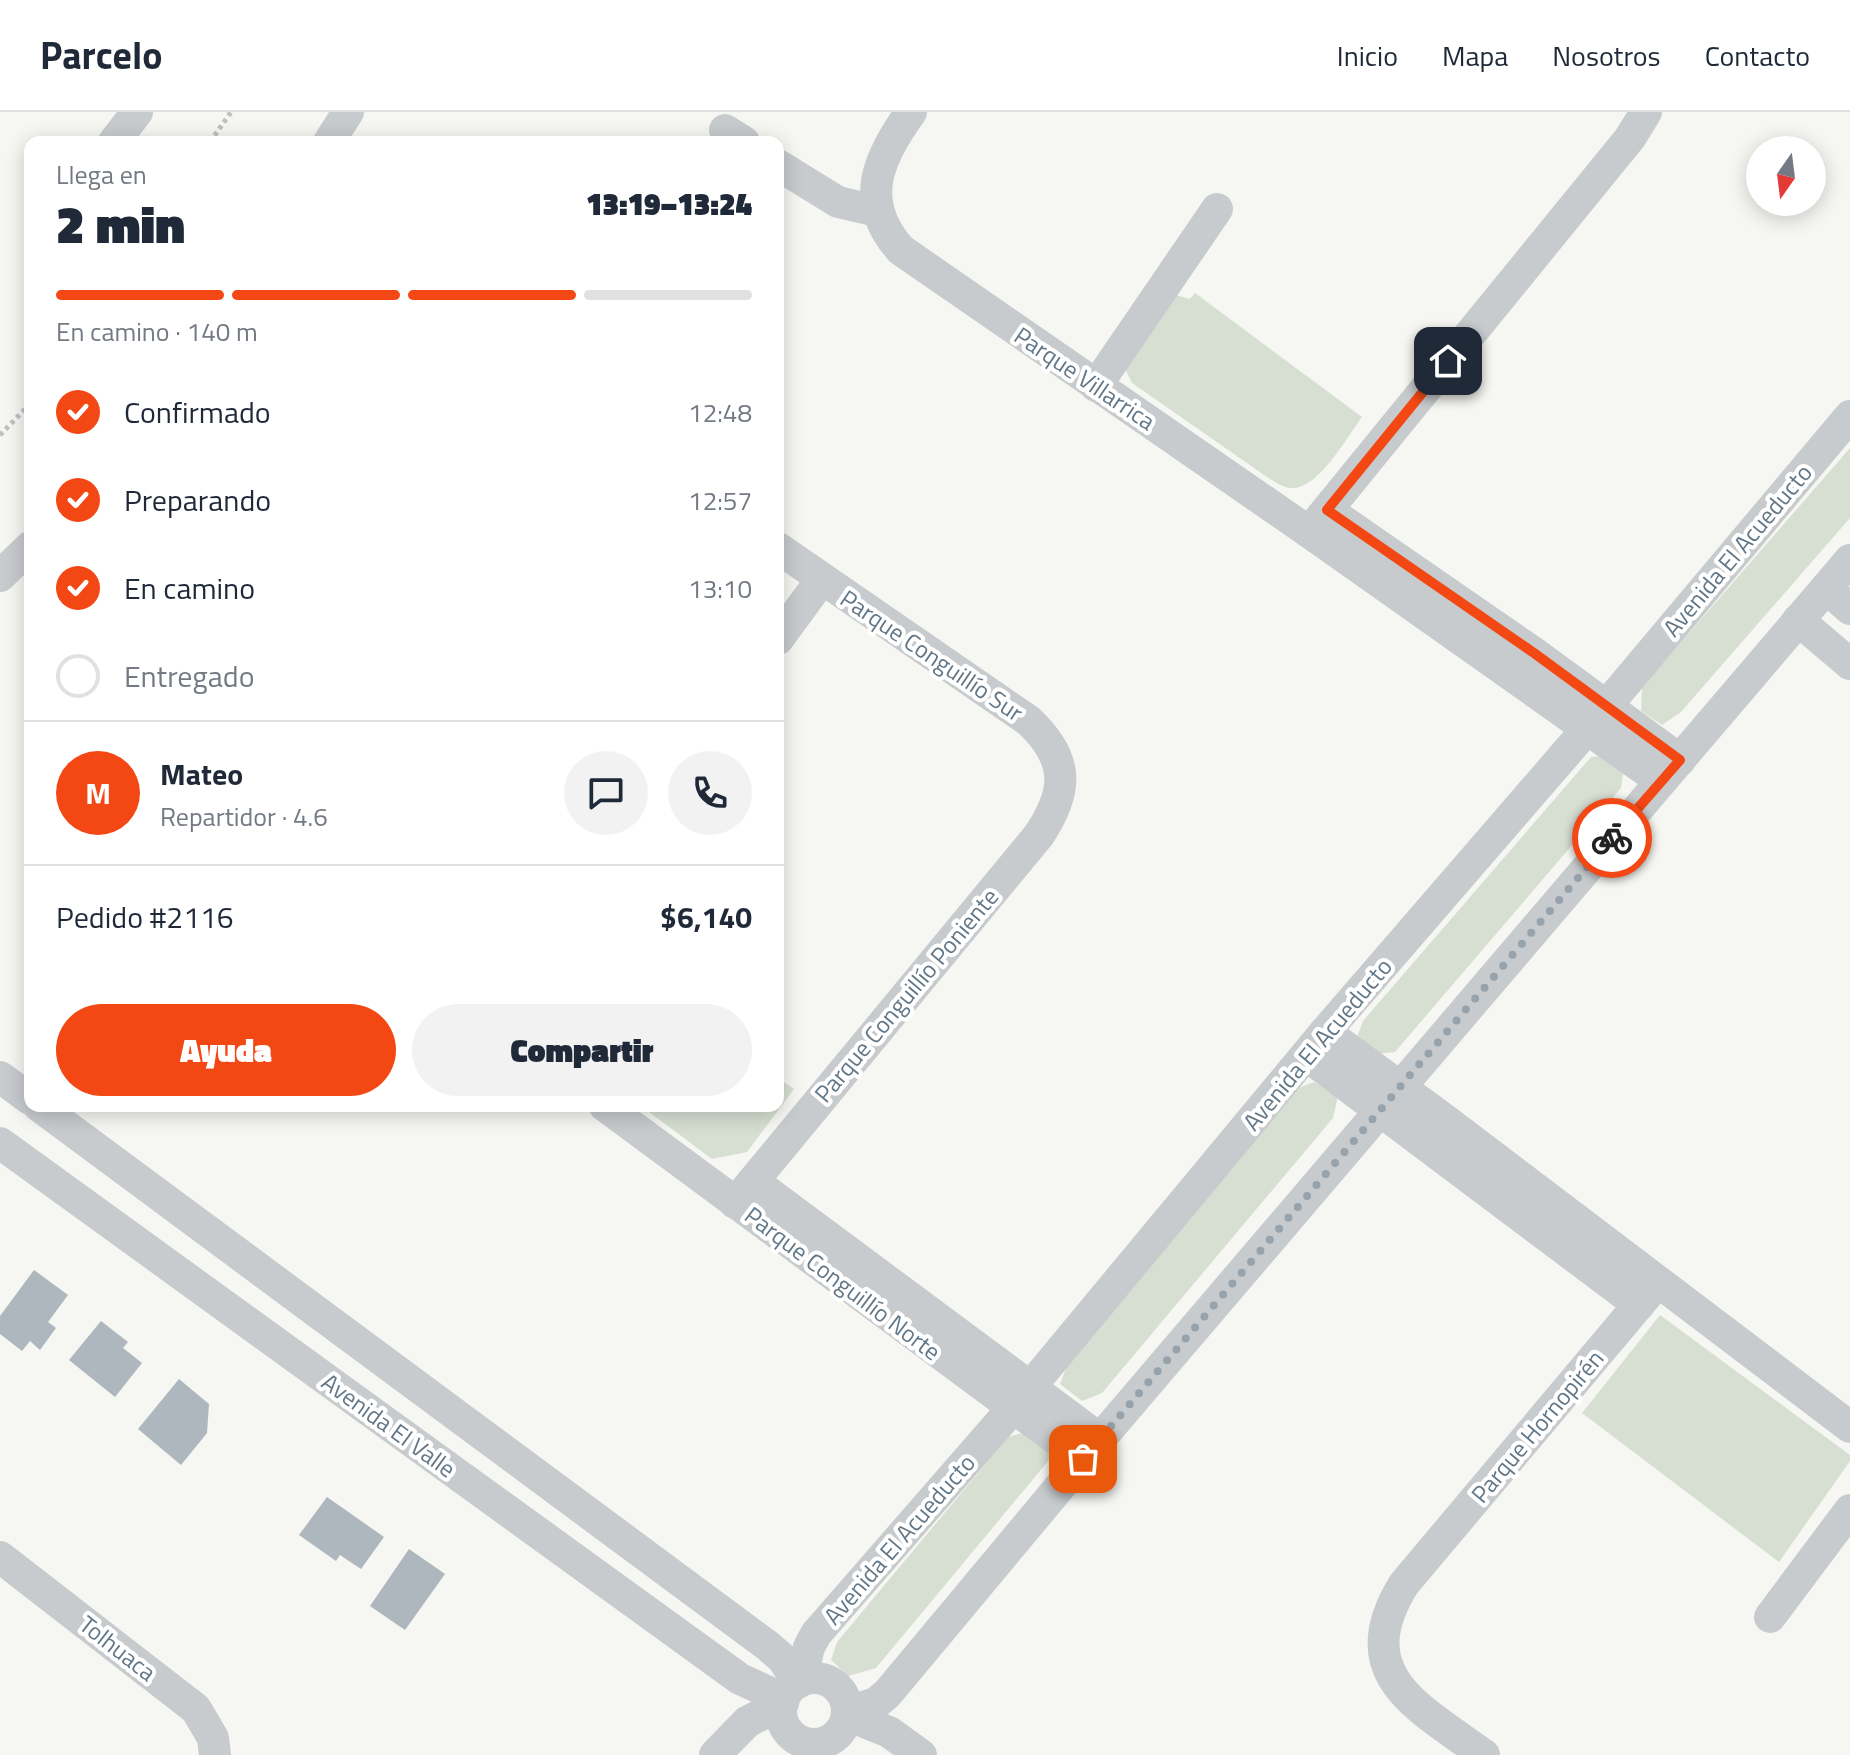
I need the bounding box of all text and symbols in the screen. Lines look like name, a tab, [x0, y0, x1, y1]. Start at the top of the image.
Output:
text: Parcelo	[40, 26, 162, 84]
text: Inicio	[1337, 34, 1398, 77]
text: Mapa	[1442, 34, 1508, 77]
text: Nosotros	[1552, 34, 1661, 77]
text: Contacto	[1705, 34, 1810, 77]
north arrow	[1746, 136, 1826, 216]
map controls	[1746, 136, 1826, 216]
text: Llega en	[56, 155, 147, 194]
text: 13:19–13:24	[586, 181, 752, 227]
text: 2 min	[56, 184, 185, 263]
text: En camino · 140 m	[56, 312, 258, 351]
street label: Parque Villarrica	[1007, 317, 1163, 439]
pin	[1414, 327, 1482, 395]
icon: home	[1426, 339, 1470, 383]
text: Confirmado	[124, 389, 271, 435]
icon: check	[56, 390, 100, 434]
text: 12:48	[688, 393, 752, 432]
street label: Avenida El Acueducto	[1654, 456, 1820, 644]
text: Preparando	[124, 477, 271, 523]
icon: check	[56, 478, 100, 522]
text: 12:57	[688, 481, 752, 520]
text: En camino	[124, 565, 255, 611]
icon: check	[56, 566, 100, 610]
text: 13:10	[688, 569, 752, 608]
street label: Parque Conguillío Sur	[833, 580, 1031, 730]
text: Entregado	[124, 653, 255, 699]
text: Mateo	[160, 751, 243, 797]
button: chat	[564, 751, 648, 835]
button: phone	[668, 751, 752, 835]
text: M	[85, 770, 111, 816]
text: Repartidor · 4.6	[160, 797, 328, 836]
courier	[1572, 798, 1652, 878]
icon: bike	[1590, 816, 1634, 860]
street label: Parque Conguillío Poniente	[805, 880, 1007, 1110]
text: Pedido #2116	[56, 894, 234, 940]
text: $6,140	[660, 894, 752, 940]
street label: Avenida El Acueducto	[1234, 950, 1400, 1138]
button: Ayuda	[56, 1004, 396, 1096]
button: Compartir	[412, 1004, 752, 1096]
street label: Parque Conguillío Norte	[737, 1197, 949, 1369]
street label: Parque Hornopirén	[1462, 1341, 1612, 1511]
street label: Avenida El Valle	[314, 1364, 464, 1486]
pin	[1049, 1425, 1117, 1493]
icon: bag	[1061, 1437, 1105, 1481]
street label: Avenida El Acueducto	[815, 1446, 983, 1632]
street label: Tolhuaca	[72, 1606, 164, 1690]

